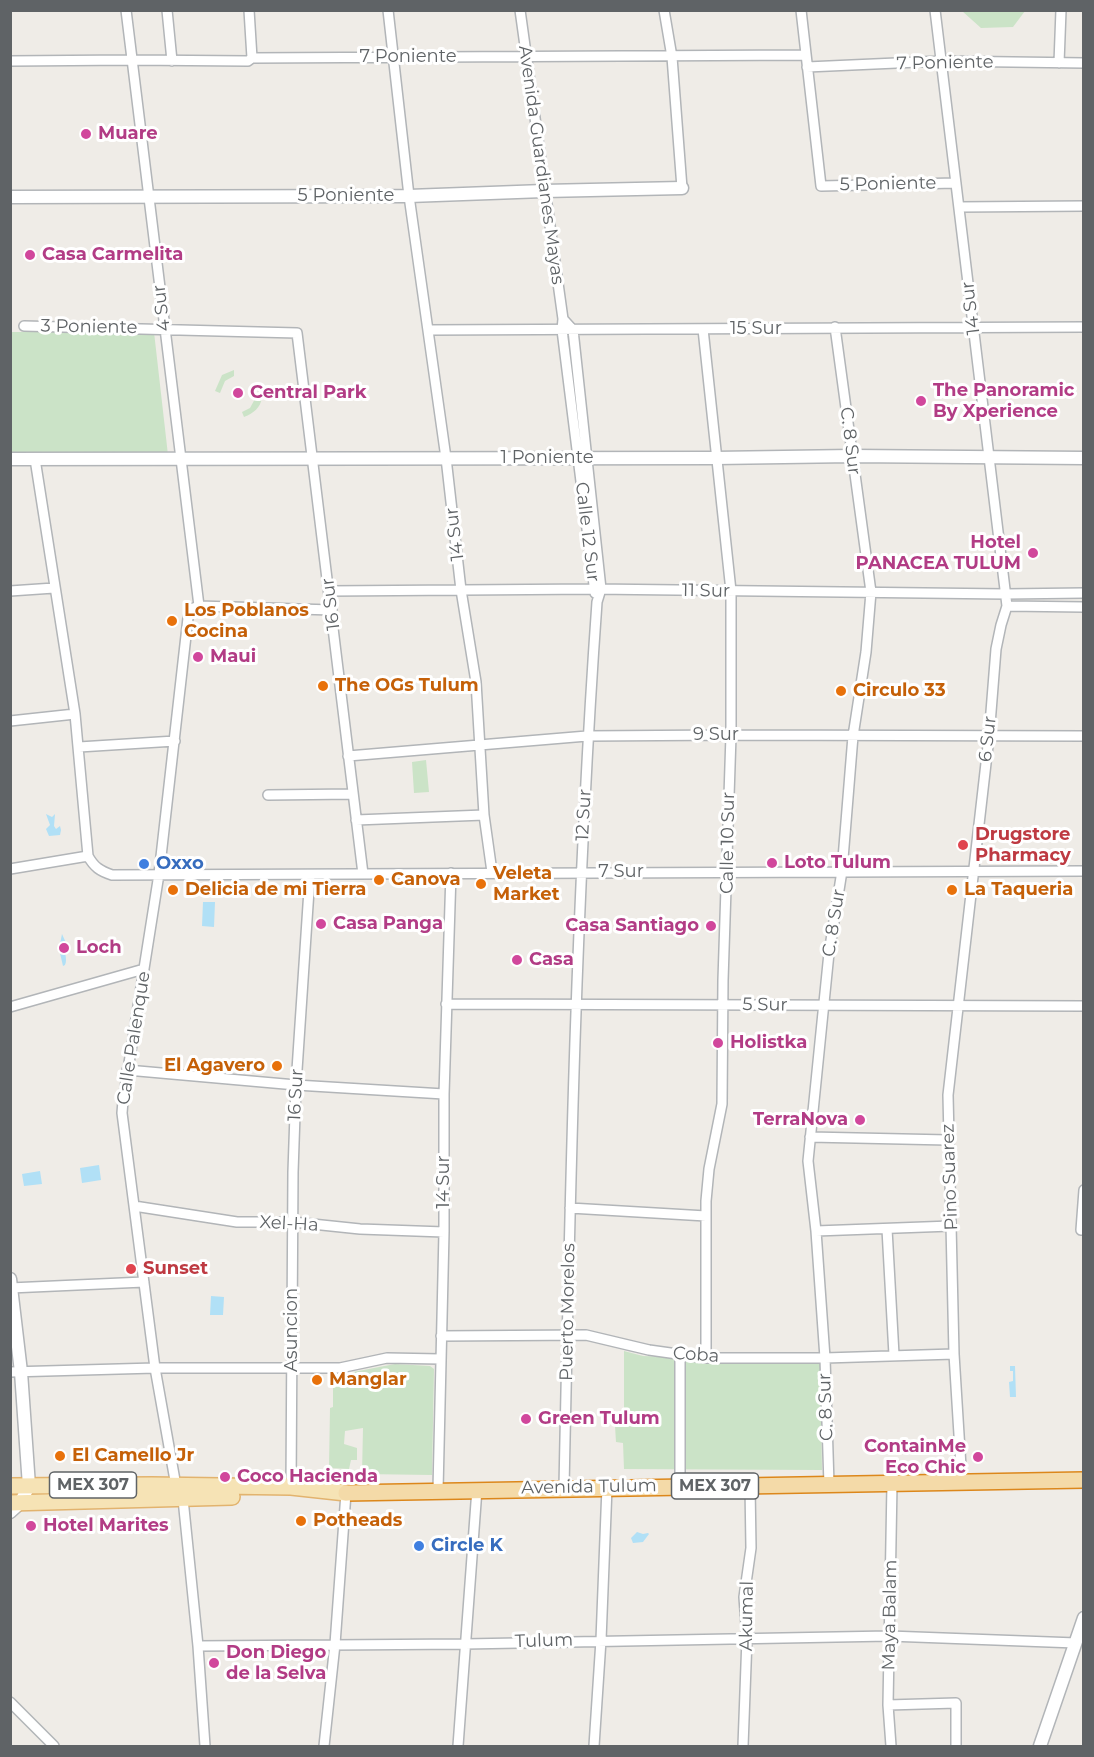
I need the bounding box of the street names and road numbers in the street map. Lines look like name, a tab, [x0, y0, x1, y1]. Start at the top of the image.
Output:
street label: Avenida Guardianes Mayas	[514, 44, 568, 286]
street label: 7 Poniente	[359, 46, 457, 68]
street label: 7 Poniente	[896, 51, 994, 75]
street label: 5 Poniente	[839, 172, 937, 196]
street label: 5 Poniente	[298, 185, 394, 207]
street label: 14 Sur	[957, 280, 985, 336]
street label: 4 Sur	[148, 283, 176, 333]
street label: 3 Poniente	[40, 315, 138, 339]
street label: 15 Sur	[730, 318, 782, 340]
street label: C. 8 Sur	[835, 406, 865, 476]
street label: 1 Poniente	[500, 447, 594, 469]
street label: Calle 12 Sur	[570, 481, 604, 583]
street label: 14 Sur	[441, 506, 469, 562]
street label: 16 Sur	[317, 577, 345, 631]
street label: 11 Sur	[682, 580, 730, 602]
street label: 6 Sur	[975, 715, 1001, 763]
street label: 9 Sur	[693, 724, 739, 746]
street label: 12 Sur	[572, 789, 596, 841]
street label: Calle 10 Sur	[716, 792, 740, 894]
street label: 7 Sur	[598, 861, 644, 883]
street label: C. 8 Sur	[818, 888, 850, 958]
street label: Calle Palenque	[113, 970, 155, 1106]
street label: 5 Sur	[742, 994, 788, 1016]
street label: 16 Sur	[284, 1068, 308, 1122]
street label: Pino Suarez	[937, 1123, 963, 1231]
street label: 14 Sur	[433, 1155, 455, 1209]
street label: Xel-Ha	[259, 1212, 319, 1236]
street label: Puerto Morelos	[556, 1243, 580, 1381]
street label: Asuncion	[281, 1288, 303, 1372]
street label: Coba	[672, 1343, 720, 1367]
street label: C. 8 Sur	[814, 1373, 838, 1441]
road number: MEX 307	[50, 1472, 136, 1498]
road number: MEX 307	[672, 1473, 758, 1499]
street label: Avenida Tulum	[521, 1475, 657, 1499]
street label: Maya Balam	[878, 1559, 902, 1671]
street label: Akumal	[736, 1581, 758, 1651]
street label: Tulum	[515, 1629, 573, 1653]

